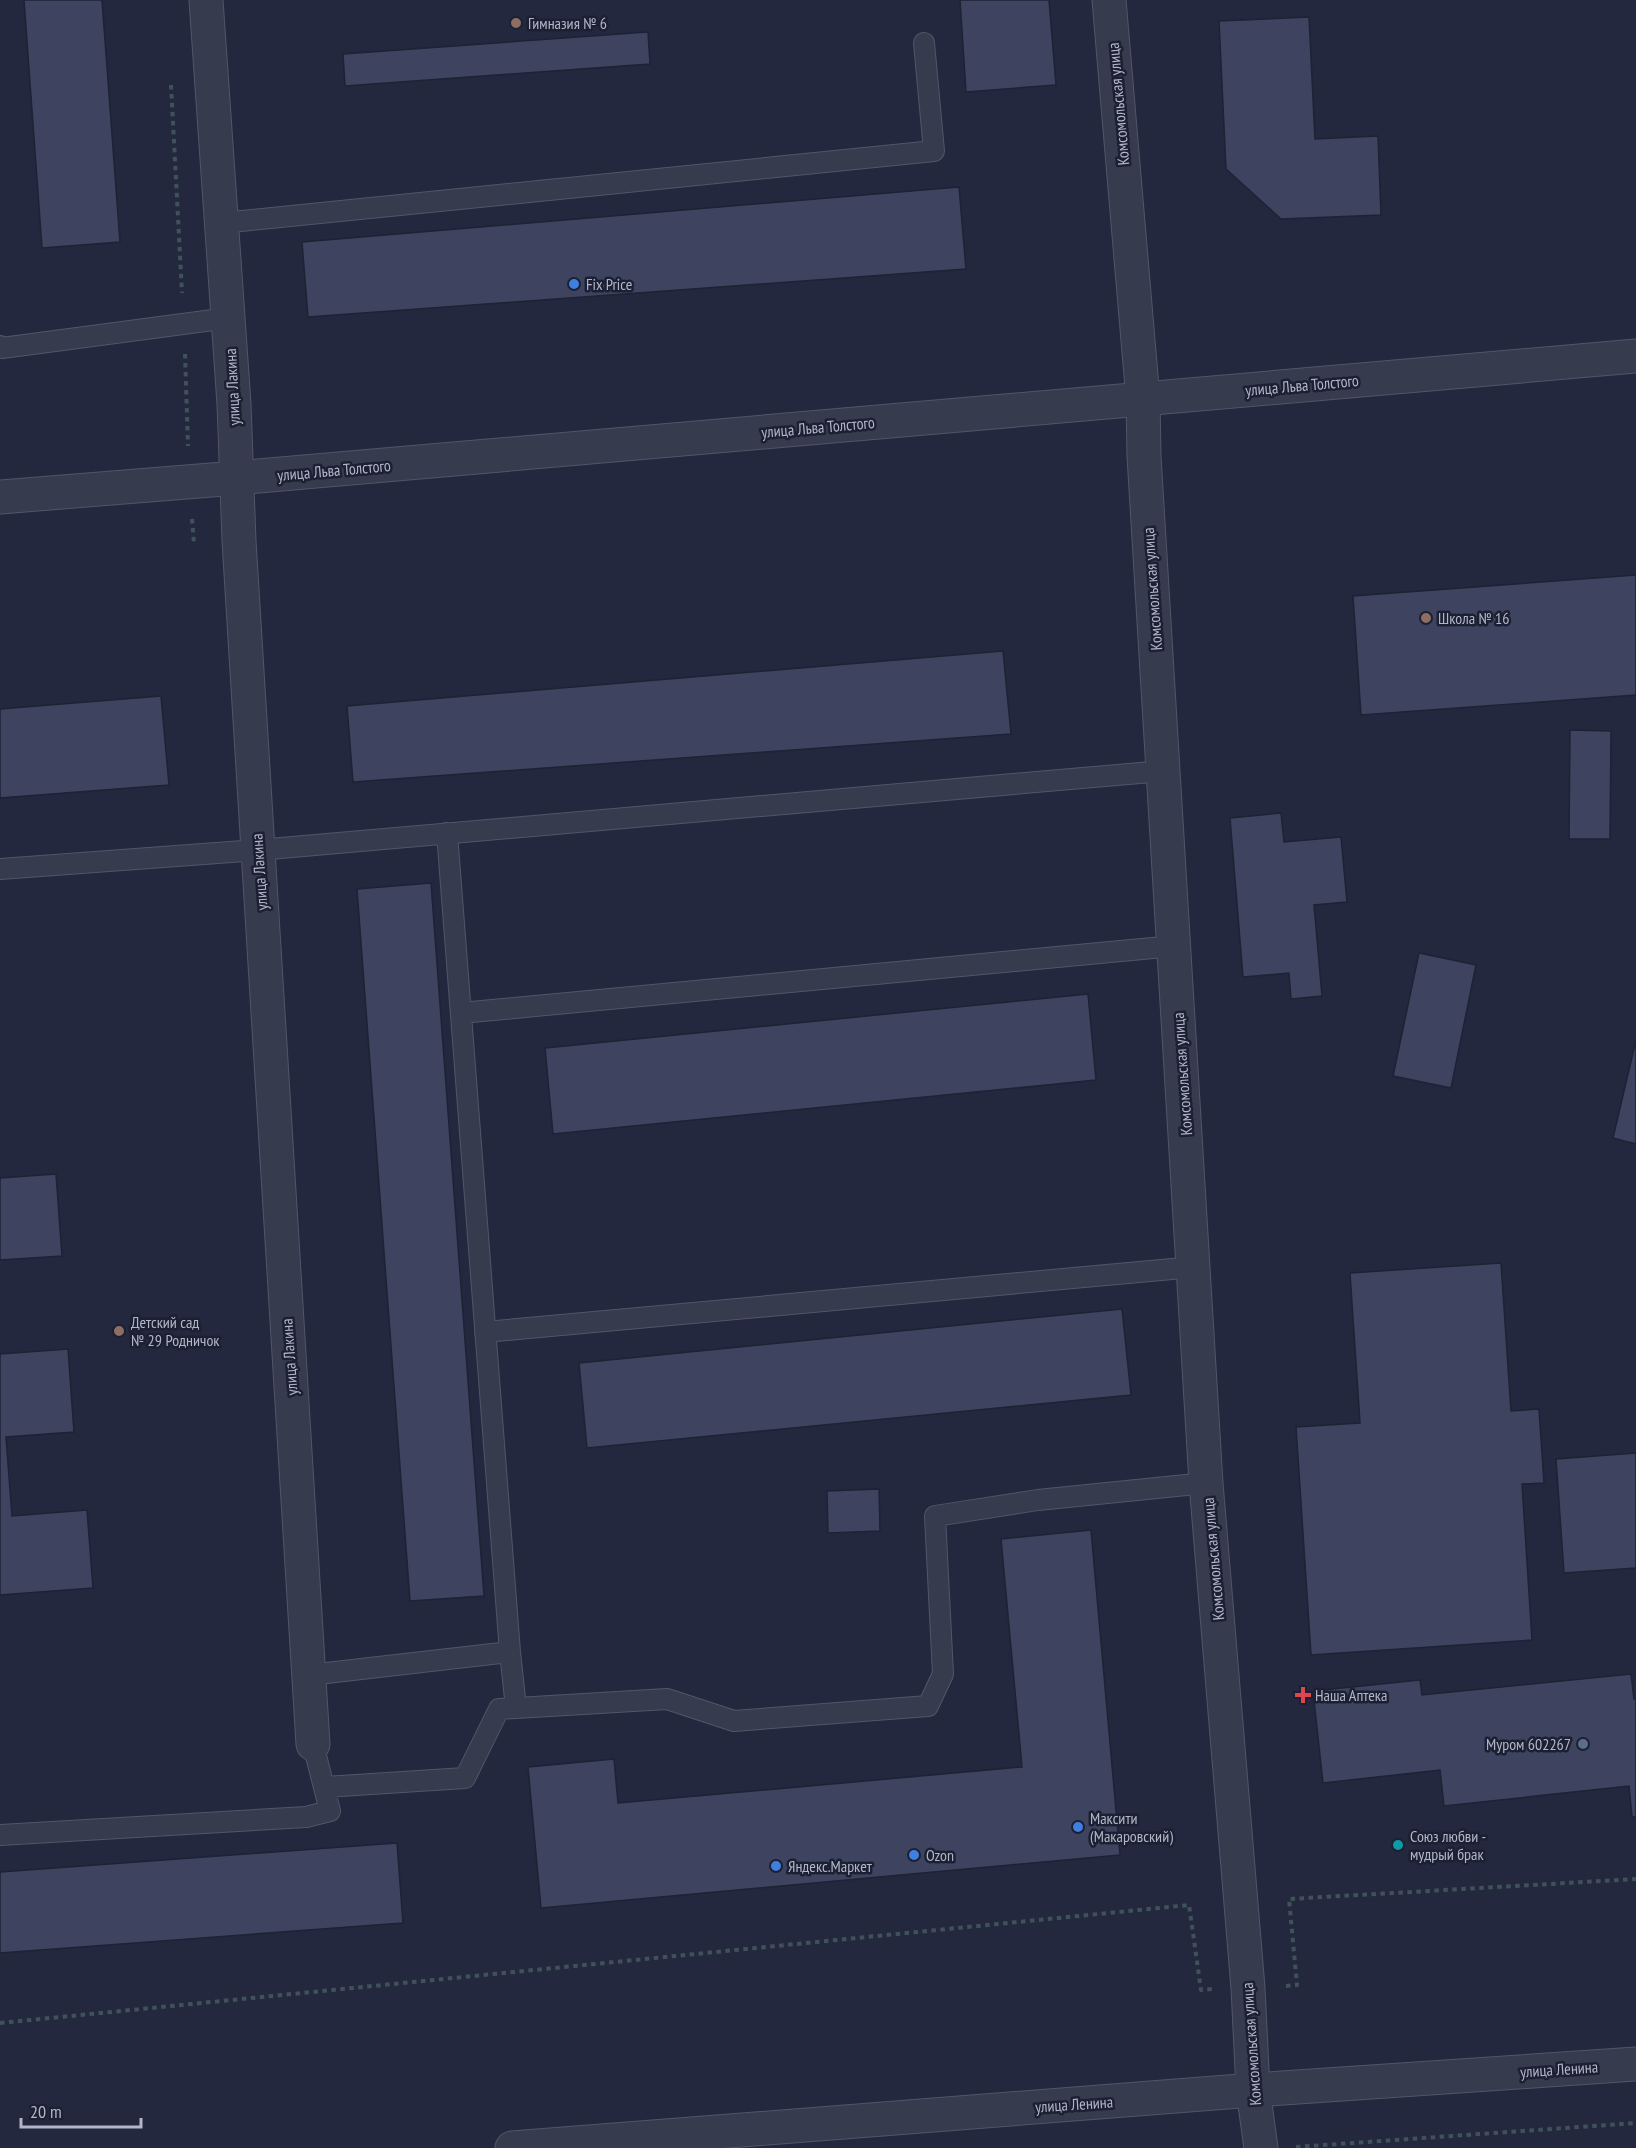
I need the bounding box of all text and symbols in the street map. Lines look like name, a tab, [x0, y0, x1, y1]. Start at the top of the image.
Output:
place label: Гимназия № 6	[528, 13, 607, 33]
marker: Гимназия № 6	[509, 16, 523, 30]
street label: Комсомольская улица	[1103, 42, 1133, 166]
place label: Fix Price	[586, 274, 632, 294]
marker: Fix Price	[567, 277, 581, 291]
street label: улица Лакина	[220, 348, 244, 426]
street label: улица Льва Толстого	[1244, 370, 1360, 400]
street label: улица Льва Толстого	[760, 412, 876, 442]
street label: улица Льва Толстого	[276, 455, 392, 485]
street label: Комсомольская улица	[1138, 527, 1166, 651]
place label: Школа № 16	[1438, 608, 1509, 628]
marker: Школа № 16	[1419, 611, 1433, 625]
street label: улица Лакина	[246, 833, 272, 911]
street label: Комсомольская улица	[1168, 1012, 1196, 1136]
place label: Детский сад № 29 Родничок	[131, 1312, 220, 1350]
street label: улица Лакина	[276, 1318, 302, 1396]
marker: Детский сад № 29 Родничок	[112, 1324, 126, 1338]
street label: Комсомольская улица	[1198, 1497, 1228, 1621]
place label: Наша Аптека	[1315, 1685, 1387, 1705]
marker: Наша Аптека	[1296, 1688, 1310, 1702]
place label: Муром 602267	[1486, 1734, 1571, 1754]
marker: Муром 602267	[1576, 1737, 1590, 1751]
place label: Максити (Макаровский)	[1090, 1808, 1173, 1846]
marker: Максити (Макаровский)	[1071, 1820, 1085, 1834]
place label: Союз любви - мудрый брак	[1410, 1826, 1486, 1864]
marker: Союз любви - мудрый брак	[1391, 1838, 1405, 1852]
place label: Ozon	[926, 1845, 954, 1865]
marker: Ozon	[907, 1848, 921, 1862]
place label: Яндекс.Маркет	[788, 1856, 873, 1876]
marker: Яндекс.Маркет	[769, 1859, 783, 1873]
street label: Комсомольская улица	[1237, 1982, 1265, 2106]
street label: улица Ленина	[1519, 2056, 1599, 2082]
scale bar	[21, 2091, 141, 2129]
street label: улица Ленина	[1034, 2091, 1114, 2117]
text: 20 m	[30, 2100, 62, 2123]

